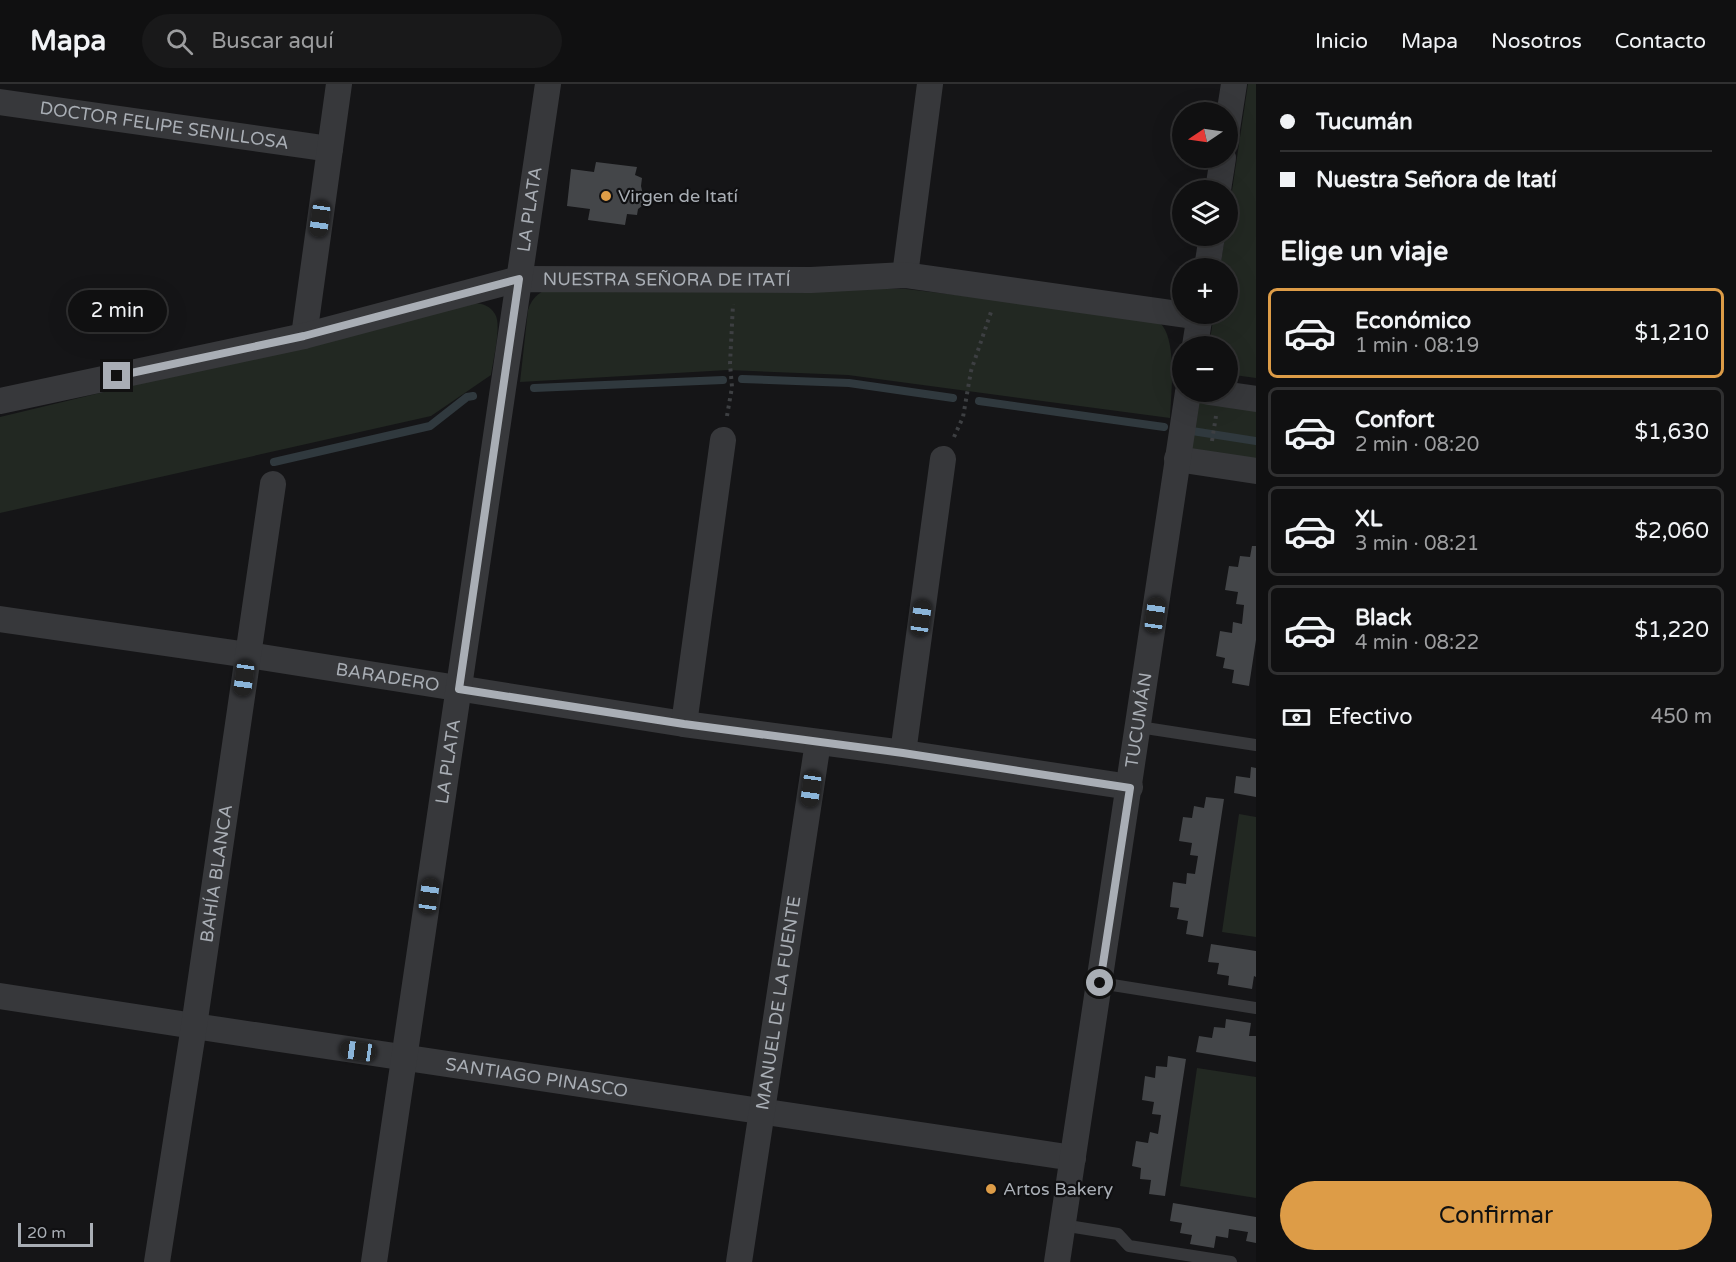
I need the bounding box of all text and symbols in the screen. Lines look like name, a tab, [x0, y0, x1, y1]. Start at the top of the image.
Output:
search box	[142, 14, 562, 68]
text: Mapa	[30, 24, 106, 58]
icon: search	[163, 25, 196, 58]
text: Buscar aquí	[211, 28, 334, 54]
text: Inicio	[1315, 29, 1368, 54]
text: Mapa	[1401, 29, 1458, 54]
text: Nosotros	[1491, 29, 1582, 54]
text: Contacto	[1615, 29, 1706, 54]
street label: DOCTOR FELIPE SENILLOSA	[38, 97, 290, 154]
north arrow	[1172, 102, 1238, 168]
map controls	[1172, 102, 1238, 402]
text: Tucumán	[1316, 109, 1413, 135]
street label: LA PLATA	[512, 165, 547, 254]
text: Nuestra Señora de Itatí	[1316, 167, 1556, 193]
button: layers	[1172, 180, 1238, 246]
place label: Virgen de Itatí	[618, 185, 738, 207]
marker: Virgen de Itatí	[599, 189, 613, 203]
car	[309, 200, 331, 238]
text: Elige un viaje	[1280, 235, 1448, 268]
button: +	[1172, 258, 1238, 324]
street label: NUESTRA SEÑORA DE ITATÍ	[543, 268, 791, 291]
callout: 2 min	[68, 289, 166, 331]
text: 2 min	[91, 299, 144, 323]
icon: car	[1283, 306, 1337, 360]
text: Económico	[1355, 308, 1471, 334]
text: $1,210	[1634, 320, 1709, 346]
text: 1 min · 08:19	[1355, 334, 1479, 358]
button: −	[1172, 336, 1238, 402]
route end	[103, 362, 130, 389]
icon: car	[1283, 405, 1337, 459]
text: Confort	[1355, 407, 1434, 433]
text: $1,630	[1634, 419, 1709, 445]
text: 2 min · 08:20	[1355, 433, 1479, 457]
icon: car	[1283, 504, 1337, 558]
text: XL	[1355, 506, 1382, 532]
text: $2,060	[1634, 518, 1709, 544]
text: 3 min · 08:21	[1355, 532, 1479, 556]
car	[1144, 596, 1166, 634]
car	[910, 599, 932, 637]
icon: car	[1283, 603, 1337, 657]
text: Black	[1355, 605, 1412, 631]
text: $1,220	[1634, 617, 1709, 643]
text: 4 min · 08:22	[1355, 631, 1479, 655]
street label: BARADERO	[334, 658, 441, 696]
car	[233, 659, 255, 697]
street label: TUCUMÁN	[1121, 671, 1157, 769]
icon: cash	[1280, 701, 1313, 734]
text: Efectivo	[1328, 704, 1413, 730]
text: 450 m	[1651, 705, 1712, 729]
street label: LA PLATA	[431, 717, 465, 806]
car	[800, 770, 822, 808]
street label: BAHÍA BLANCA	[195, 803, 237, 944]
car	[418, 877, 440, 915]
street label: MANUEL DE LA FUENTE	[751, 894, 805, 1112]
route start	[1086, 969, 1113, 996]
car	[339, 1040, 377, 1062]
street label: SANTIAGO PINASCO	[444, 1053, 630, 1102]
place label: Artos Bakery	[1003, 1178, 1114, 1200]
button: Confirmar	[1280, 1181, 1712, 1250]
marker: Artos Bakery	[984, 1182, 998, 1196]
scale bar	[18, 1220, 93, 1248]
text: 20 m	[27, 1223, 66, 1243]

